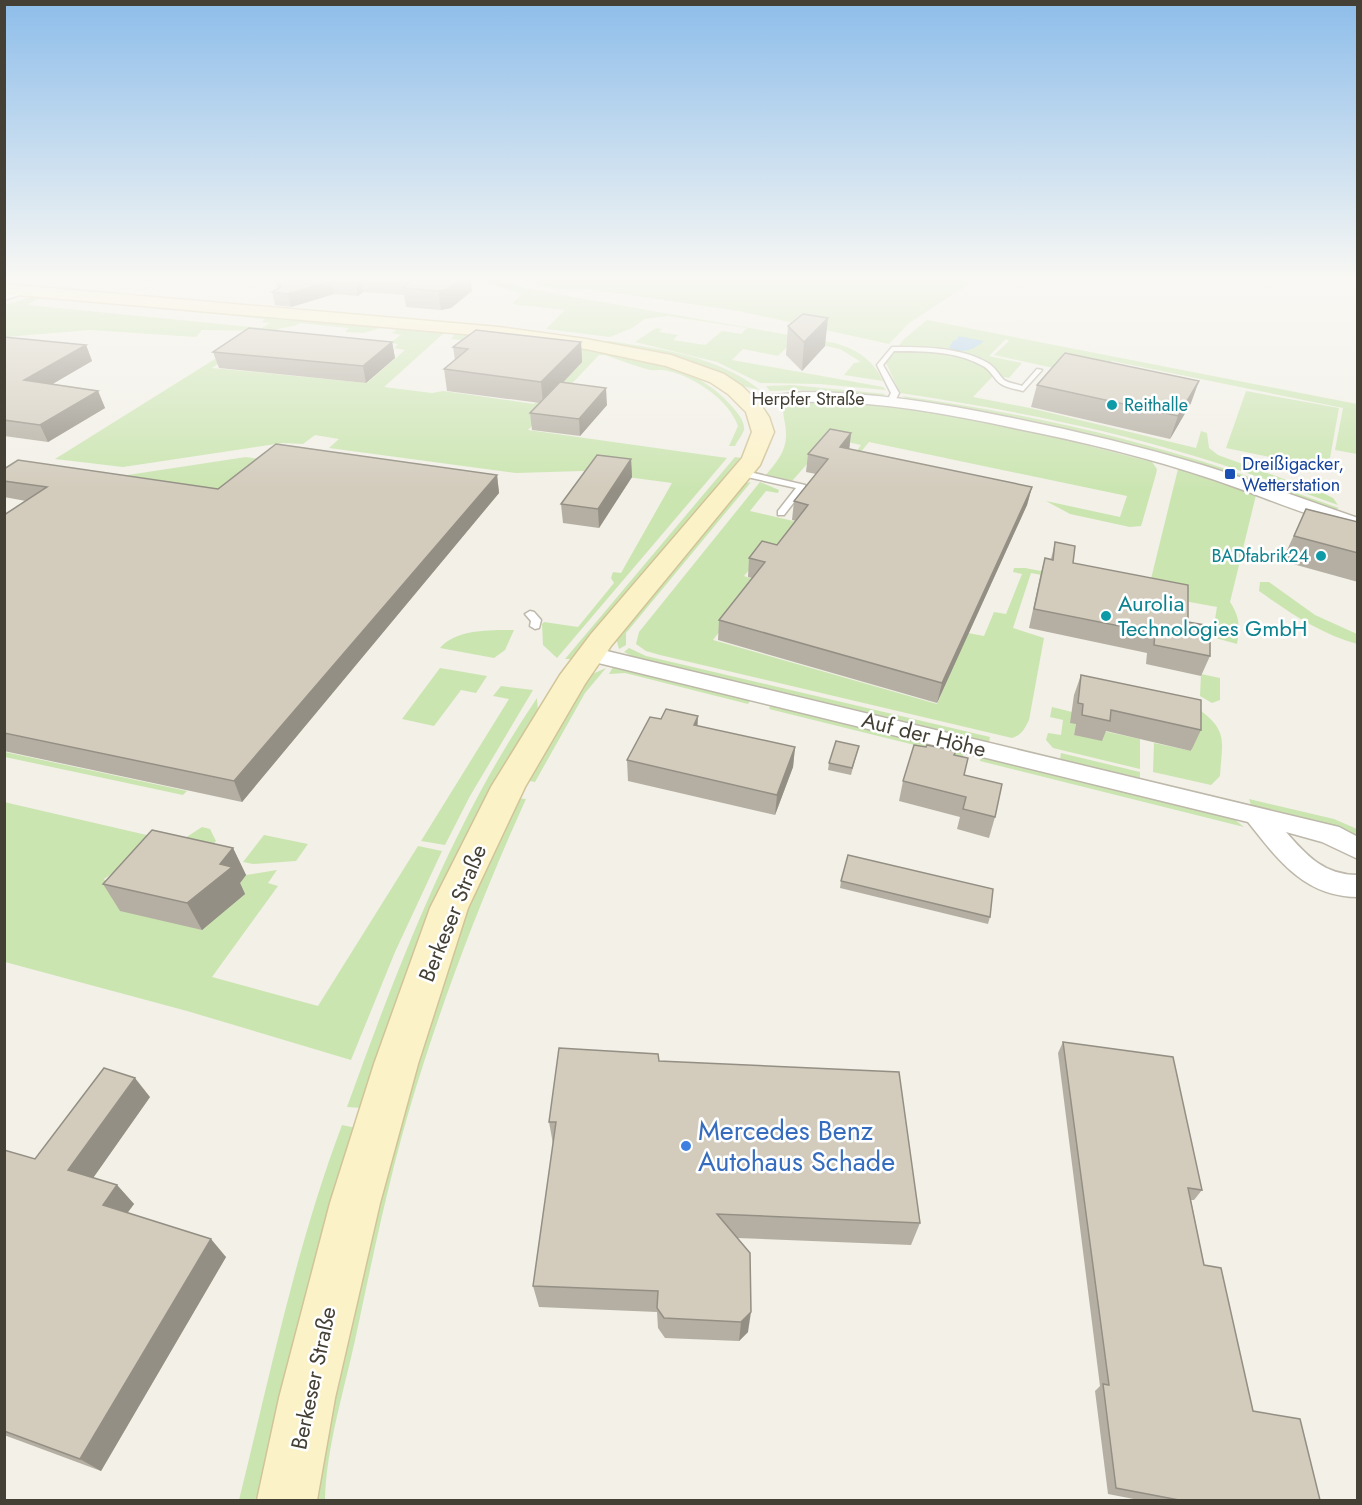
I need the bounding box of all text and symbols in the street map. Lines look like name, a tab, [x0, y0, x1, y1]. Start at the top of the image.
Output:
street label: Herpfer Straße	[751, 386, 865, 412]
place label: Reithalle	[1124, 392, 1188, 418]
marker: Reithalle	[1105, 398, 1119, 412]
place label: Dreißigacker, Wetterstation	[1242, 451, 1344, 498]
marker: Dreißigacker, Wetterstation	[1223, 467, 1237, 481]
place label: BADfabrik24	[1212, 543, 1309, 569]
marker: BADfabrik24	[1314, 549, 1328, 563]
place label: Aurolia Technologies GmbH	[1118, 587, 1308, 644]
marker: Aurolia Technologies GmbH	[1099, 609, 1113, 623]
street label: Auf der Höhe	[858, 703, 990, 765]
street label: Berkeser Straße	[410, 840, 494, 986]
place label: Mercedes Benz Autohaus Schade	[698, 1111, 895, 1181]
marker: Mercedes Benz Autohaus Schade	[679, 1139, 693, 1153]
street label: Berkeser Straße	[282, 1304, 344, 1452]

